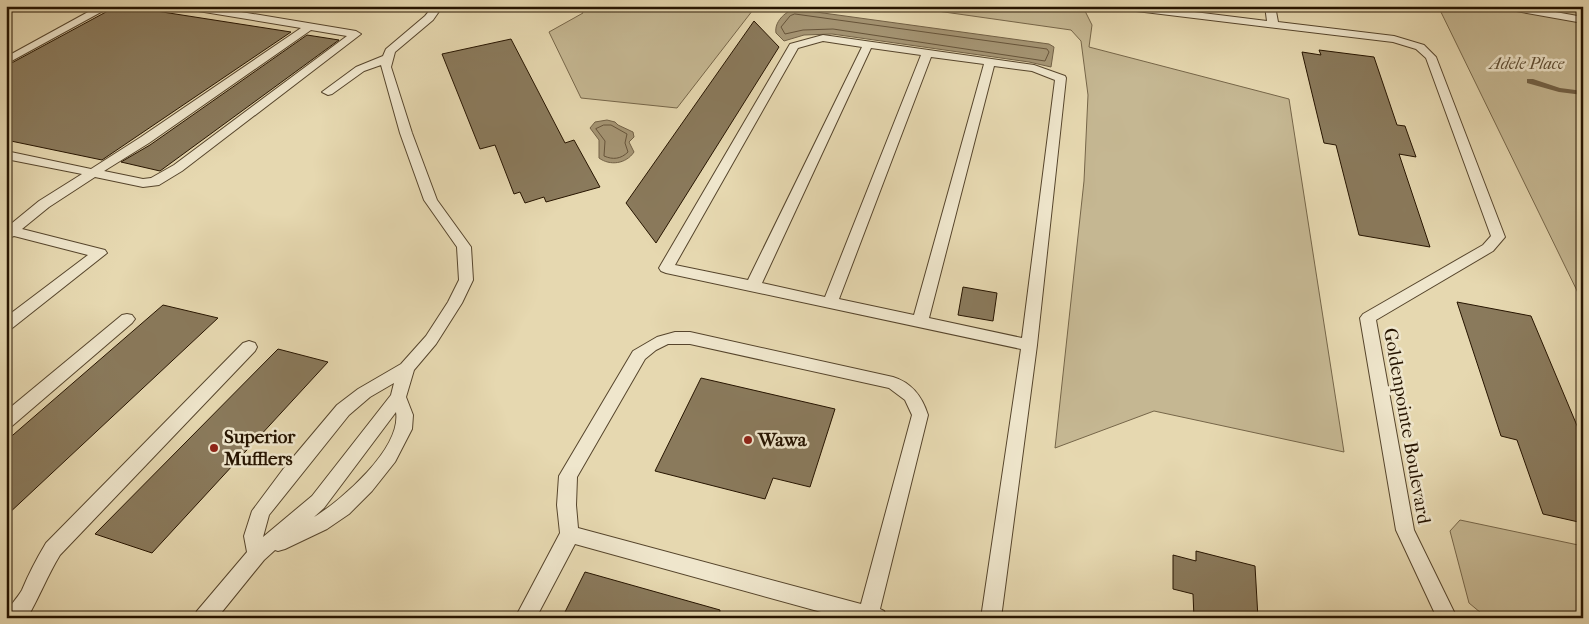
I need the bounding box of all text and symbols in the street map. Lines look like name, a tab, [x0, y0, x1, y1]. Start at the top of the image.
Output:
park label: Adele Place	[1488, 54, 1565, 73]
street label: Goldenpointe Boulevard	[1379, 326, 1435, 526]
place label: Superior Mufflers	[223, 426, 296, 470]
place label: Wawa	[757, 429, 808, 451]
marker: Wawa	[742, 434, 754, 446]
marker: Superior Mufflers	[208, 442, 220, 454]

